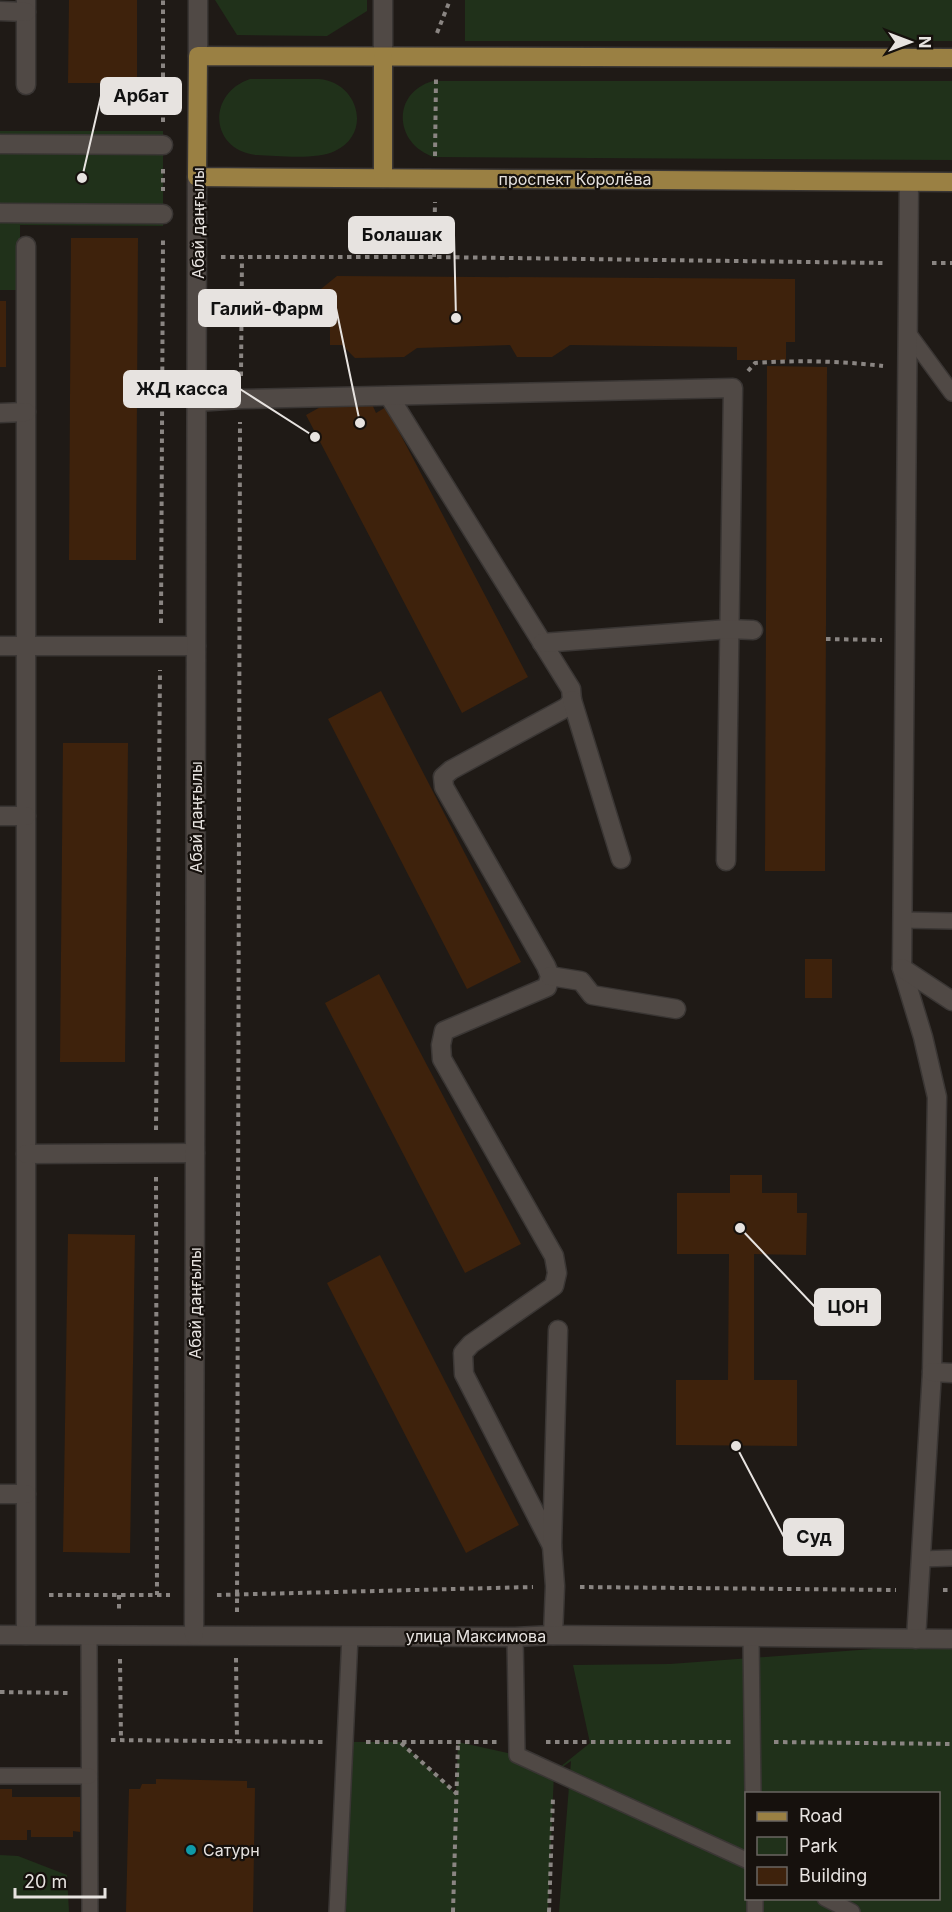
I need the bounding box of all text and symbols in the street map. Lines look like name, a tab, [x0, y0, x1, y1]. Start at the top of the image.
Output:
north arrow	[880, 12, 940, 72]
text: N	[915, 36, 935, 48]
callout: Арбат	[101, 78, 181, 114]
text: Арбат	[113, 85, 169, 106]
street label: Абай даңғылы	[188, 167, 208, 279]
street label: проспект Королёва	[499, 169, 651, 189]
callout: Болашак	[349, 217, 454, 253]
text: Болашак	[362, 224, 443, 245]
callout: Галий-Фарм	[199, 290, 336, 326]
text: Галий-Фарм	[211, 298, 323, 319]
callout: ЖД касса	[124, 371, 240, 407]
text: ЖД касса	[136, 378, 228, 399]
street label: Абай даңғылы	[186, 761, 206, 873]
street label: Абай даңғылы	[185, 1247, 205, 1359]
callout: ЦОН	[815, 1289, 880, 1325]
text: ЦОН	[827, 1296, 869, 1317]
callout: Суд	[784, 1519, 843, 1555]
text: Суд	[796, 1526, 832, 1547]
street label: улица Максимова	[406, 1626, 546, 1646]
legend	[745, 1792, 940, 1900]
text: Road	[799, 1805, 842, 1826]
text: Park	[799, 1835, 838, 1856]
place label: Сатурн	[203, 1840, 260, 1860]
marker: Сатурн	[184, 1843, 198, 1857]
scale bar	[15, 1861, 105, 1899]
text: Building	[799, 1865, 867, 1886]
text: 20 m	[24, 1871, 67, 1892]

